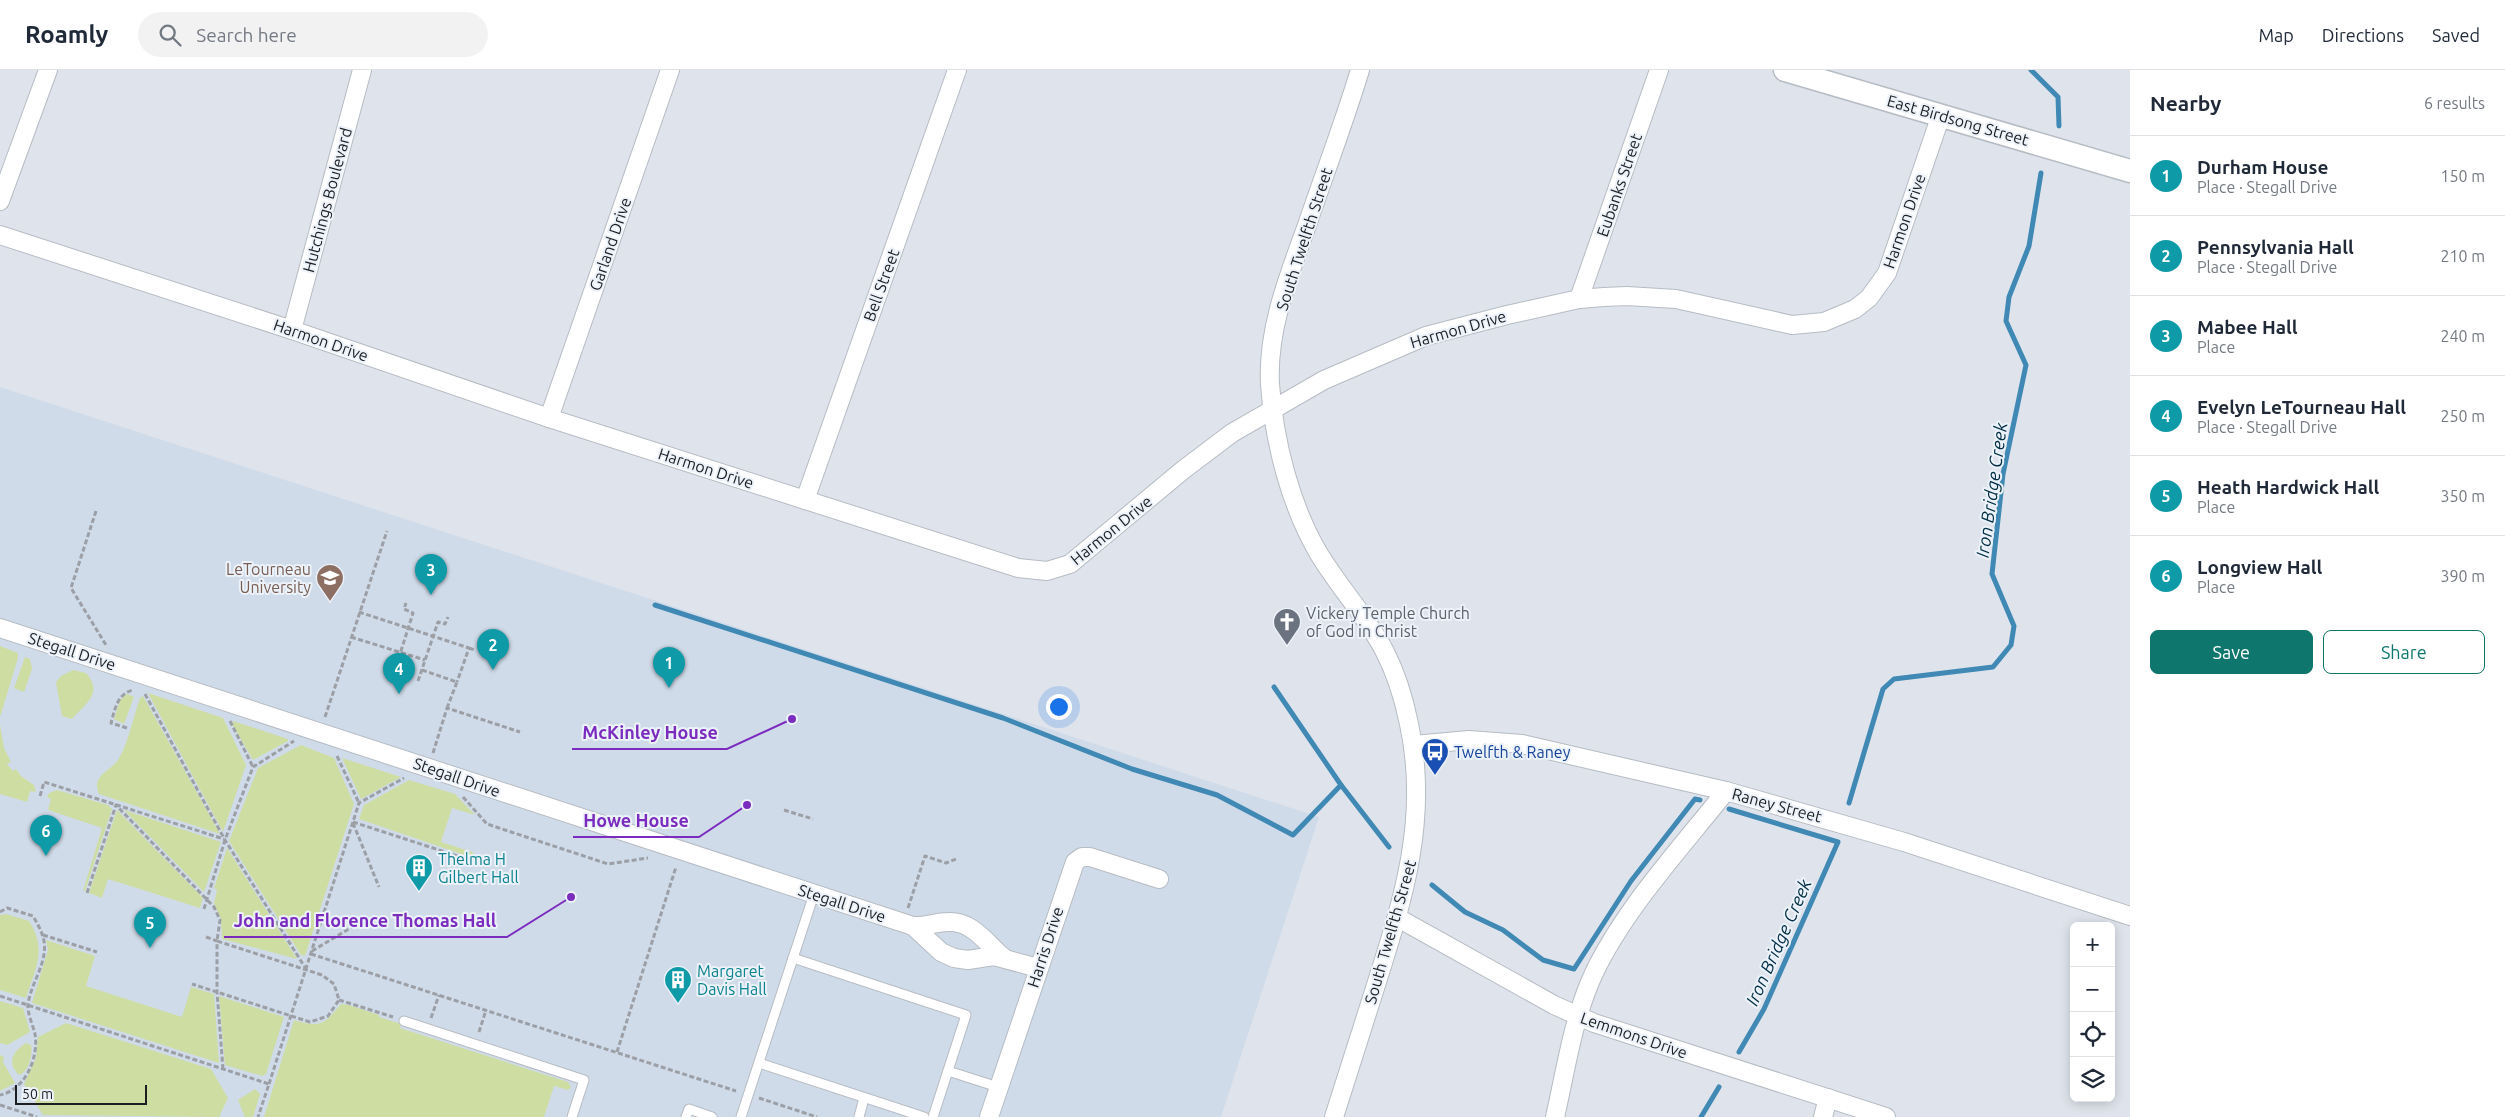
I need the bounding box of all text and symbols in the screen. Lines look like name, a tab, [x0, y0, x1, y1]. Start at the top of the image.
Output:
search box	[138, 12, 488, 57]
text: Roamly	[25, 21, 108, 48]
icon: search	[156, 21, 184, 49]
text: Search here	[196, 24, 297, 46]
text: Map	[2258, 25, 2294, 45]
text: Directions	[2322, 25, 2404, 45]
text: Saved	[2432, 25, 2480, 45]
street label: East Birdsong Street	[1885, 91, 2032, 149]
text: Nearby	[2150, 91, 2221, 115]
text: 6 results	[2424, 94, 2485, 112]
street label: Hutchings Boulevard	[299, 126, 355, 274]
street label: Eubanks Street	[1593, 130, 1645, 239]
text: Durham House	[2197, 156, 2328, 178]
street label: South Twelfth Street	[1272, 165, 1336, 313]
text: 1	[2161, 167, 2171, 185]
text: 150 m	[2440, 167, 2485, 185]
street label: Harmon Drive	[1879, 171, 1929, 271]
text: Place · Stegall Drive	[2197, 178, 2337, 196]
street label: Garland Drive	[586, 195, 634, 293]
text: Pennsylvania Hall	[2197, 236, 2354, 258]
street label: Bell Street	[860, 246, 903, 324]
text: 2	[2161, 247, 2171, 265]
text: 210 m	[2440, 247, 2485, 265]
text: Place · Stegall Drive	[2197, 258, 2337, 276]
street label: Harmon Drive	[1408, 307, 1508, 351]
street label: Harmon Drive	[271, 315, 371, 365]
text: Mabee Hall	[2197, 316, 2298, 338]
text: 3	[2161, 327, 2171, 345]
text: 240 m	[2440, 327, 2485, 345]
text: Place	[2197, 338, 2235, 356]
text: Evelyn LeTourneau Hall	[2197, 396, 2406, 418]
text: 4	[2161, 407, 2171, 425]
text: 250 m	[2440, 407, 2485, 425]
text: Place · Stegall Drive	[2197, 418, 2337, 436]
water label: Iron Bridge Creek	[1972, 420, 2010, 559]
street label: Harmon Drive	[656, 444, 756, 492]
text: Heath Hardwick Hall	[2197, 476, 2379, 498]
text: 5	[2161, 487, 2171, 505]
text: 350 m	[2440, 487, 2485, 505]
street label: Harmon Drive	[1067, 492, 1155, 568]
text: Place	[2197, 498, 2235, 516]
pin: 3	[415, 554, 447, 595]
text: Longview Hall	[2197, 556, 2322, 578]
place label: LeTourneau University	[226, 560, 311, 596]
school or university icon: LeTourneau University	[315, 563, 345, 602]
text: 6	[2161, 567, 2171, 585]
text: 390 m	[2440, 567, 2485, 585]
text: Place	[2197, 578, 2235, 596]
place label: Vickery Temple Church of God in Christ	[1306, 604, 1470, 640]
church icon: Vickery Temple Church of God in Christ	[1272, 607, 1302, 646]
street label: Stegall Drive	[26, 628, 118, 674]
pin: 2	[477, 629, 509, 670]
button: Save	[2150, 630, 2313, 674]
button: Share	[2323, 630, 2485, 674]
pin: 1	[653, 647, 685, 688]
pin: 4	[383, 653, 415, 694]
your location	[1046, 694, 1072, 720]
callout: McKinley House	[572, 716, 727, 749]
text: McKinley House	[582, 722, 718, 742]
bus stop icon: Twelfth & Raney	[1420, 737, 1450, 776]
place label: Twelfth & Raney	[1454, 743, 1571, 761]
street label: Stegall Drive	[411, 754, 503, 800]
street label: Raney Street	[1730, 784, 1825, 826]
callout: Howe House	[573, 804, 699, 837]
text: Howe House	[583, 810, 689, 830]
pin: 6	[30, 815, 62, 856]
place label: Thelma H Gilbert Hall	[438, 850, 519, 886]
building icon: Thelma H Gilbert Hall	[404, 853, 434, 892]
street label: South Twelfth Street	[1361, 857, 1419, 1006]
water label: Iron Bridge Creek	[1741, 875, 1815, 1008]
street label: Stegall Drive	[796, 880, 888, 926]
callout: John and Florence Thomas Hall	[224, 904, 507, 937]
street label: Harris Drive	[1023, 904, 1067, 990]
pin: 5	[134, 907, 166, 948]
text: John and Florence Thomas Hall	[234, 910, 497, 930]
map controls	[2070, 922, 2115, 1102]
button: +	[2070, 922, 2115, 967]
place label: Margaret Davis Hall	[697, 962, 767, 998]
building icon: Margaret Davis Hall	[663, 965, 693, 1004]
button: −	[2070, 967, 2115, 1012]
street label: Lemmons Drive	[1578, 1008, 1690, 1062]
button: locate	[2070, 1012, 2115, 1057]
button: layers	[2070, 1057, 2115, 1102]
scale bar	[15, 1082, 148, 1105]
text: 50 m	[22, 1086, 53, 1102]

